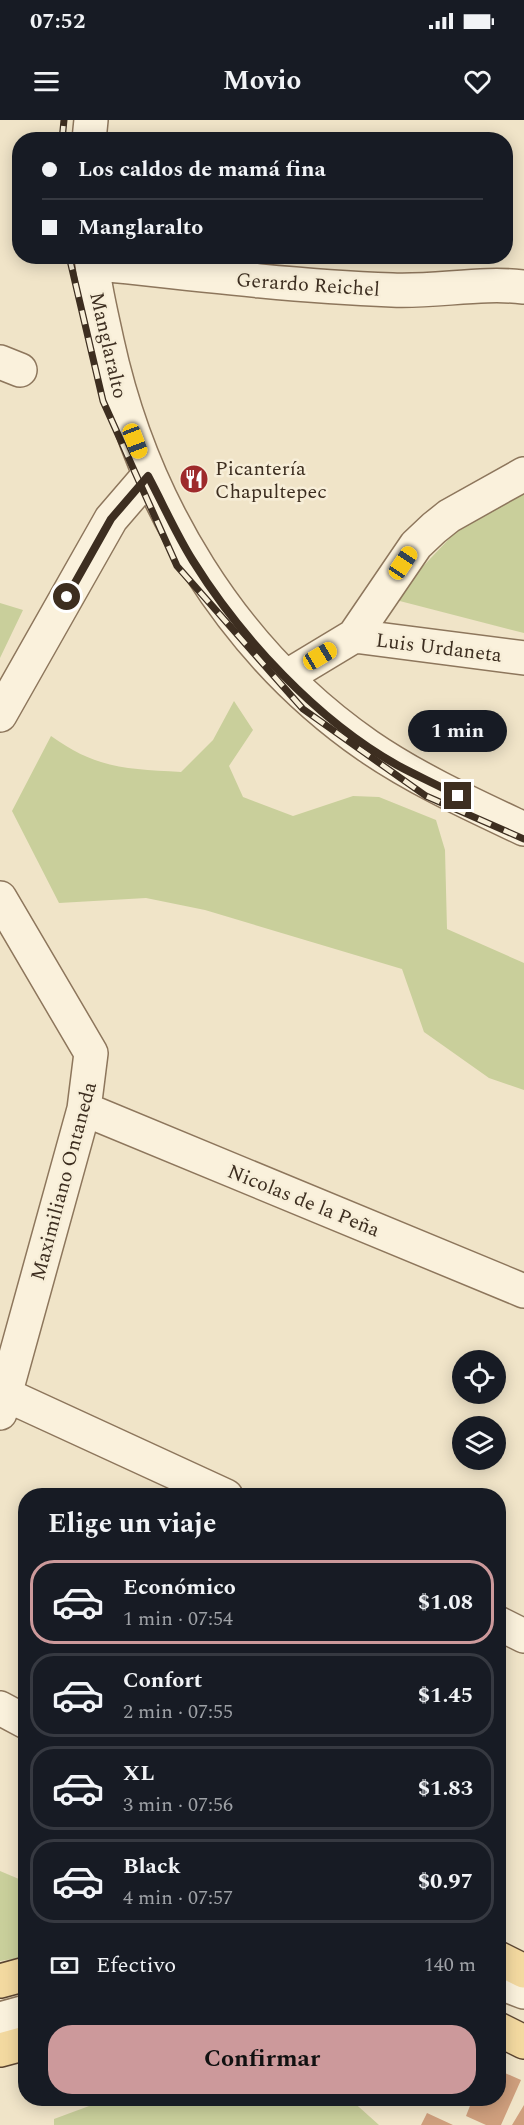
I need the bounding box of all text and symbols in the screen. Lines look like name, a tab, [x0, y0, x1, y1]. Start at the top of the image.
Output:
text: 07:52	[30, 5, 85, 38]
text: Movio	[223, 60, 301, 102]
icon: menu	[30, 65, 63, 98]
icon: heart	[461, 65, 494, 98]
text: Los caldos de mamá fina	[78, 153, 326, 186]
text: Manglaralto	[78, 211, 203, 244]
street label: Gerardo Reichel	[235, 265, 381, 305]
street label: Manglaralto	[81, 289, 135, 401]
car	[120, 421, 150, 461]
place label: Picantería Chapultepec	[215, 454, 327, 507]
restaurant icon: Picantería Chapultepec	[178, 463, 210, 495]
car	[385, 543, 421, 583]
route start	[53, 583, 80, 610]
street label: Luis Urdaneta	[374, 625, 504, 671]
car	[300, 639, 340, 673]
callout: 1 min	[408, 709, 508, 751]
text: 1 min	[431, 716, 484, 746]
route end	[444, 782, 471, 809]
street label: Maximiliano Ontaneda	[23, 1078, 105, 1284]
street label: Nicolas de la Peña	[223, 1157, 384, 1245]
map controls	[452, 1350, 506, 1470]
button: locate	[452, 1350, 506, 1404]
button: layers	[452, 1416, 506, 1470]
text: Elige un viaje	[48, 1503, 216, 1545]
text: Económico	[123, 1571, 236, 1604]
icon: car	[51, 1575, 105, 1629]
text: $1.08	[418, 1586, 473, 1619]
text: 1 min · 07:54	[123, 1604, 233, 1634]
text: Confort	[123, 1664, 202, 1697]
icon: car	[51, 1668, 105, 1722]
text: $1.45	[418, 1679, 473, 1712]
text: 2 min · 07:55	[123, 1697, 233, 1727]
text: XL	[123, 1757, 154, 1790]
icon: car	[51, 1761, 105, 1815]
text: $1.83	[418, 1772, 473, 1805]
text: 3 min · 07:56	[123, 1790, 233, 1820]
text: Black	[123, 1850, 181, 1883]
icon: car	[51, 1854, 105, 1908]
text: $0.97	[418, 1865, 473, 1898]
text: 4 min · 07:57	[123, 1883, 233, 1913]
icon: cash	[48, 1949, 81, 1982]
text: Efectivo	[96, 1949, 176, 1982]
text: 140 m	[424, 1950, 476, 1980]
button: Confirmar	[48, 2025, 476, 2094]

